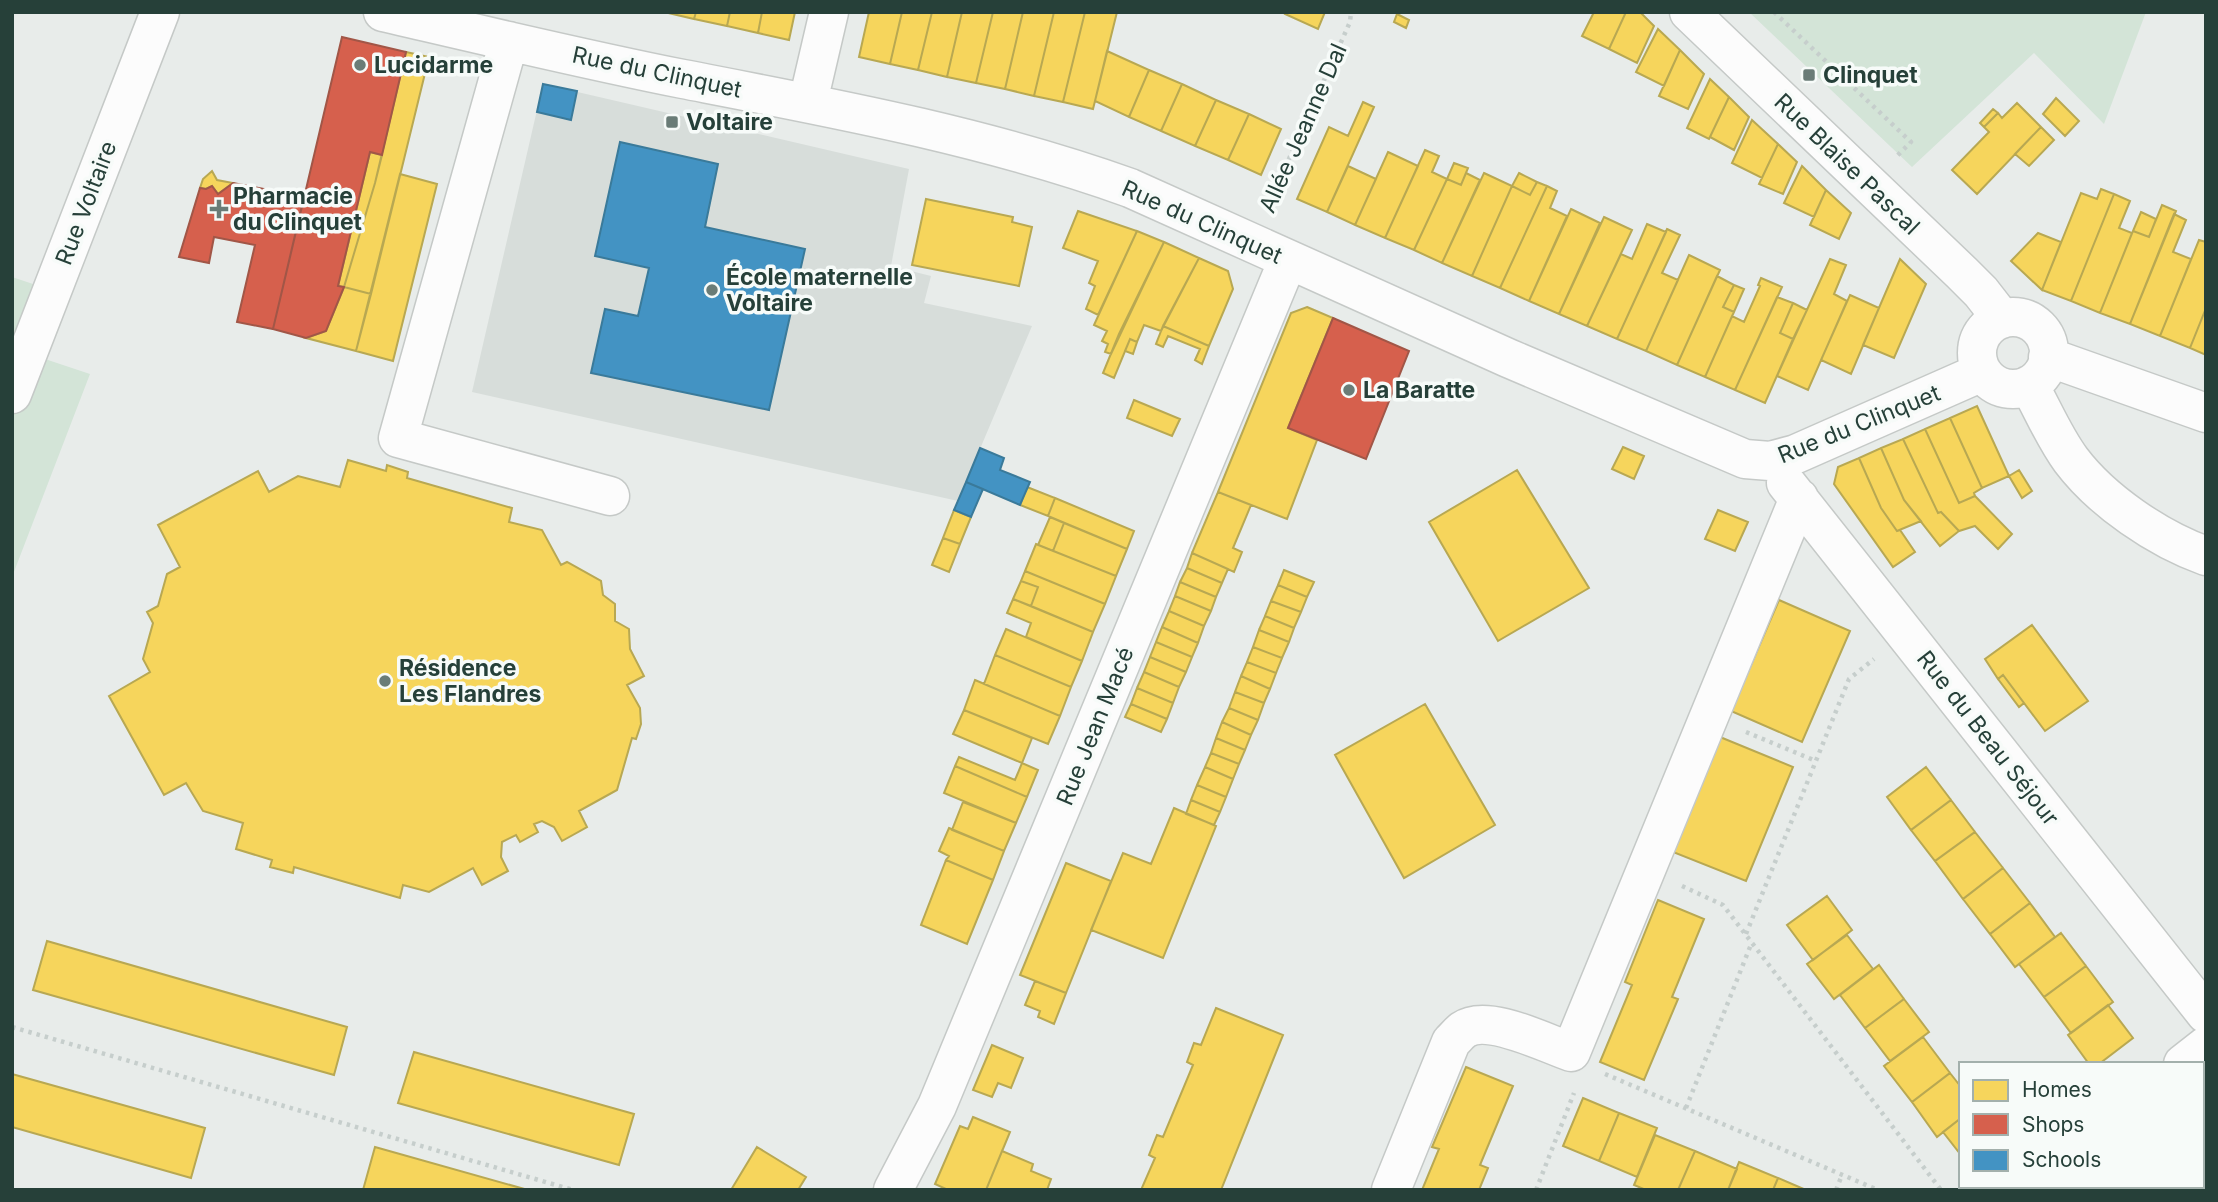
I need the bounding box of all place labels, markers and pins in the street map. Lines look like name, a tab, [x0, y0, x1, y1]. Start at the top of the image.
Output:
place label: Lucidarme	[374, 51, 493, 79]
marker: Lucidarme	[352, 57, 368, 73]
place label: Clinquet	[1823, 61, 1918, 89]
marker: Clinquet	[1801, 67, 1817, 83]
place label: Voltaire	[686, 108, 773, 136]
marker: Voltaire	[664, 114, 680, 130]
place label: Pharmacie du Clinquet	[233, 182, 363, 236]
marker: Pharmacie du Clinquet	[211, 201, 227, 217]
place label: École maternelle Voltaire	[726, 263, 913, 317]
marker: École maternelle Voltaire	[704, 282, 720, 298]
place label: La Baratte	[1363, 376, 1475, 404]
marker: La Baratte	[1341, 382, 1357, 398]
place label: Résidence Les Flandres	[399, 654, 541, 708]
marker: Résidence Les Flandres	[377, 673, 393, 689]

